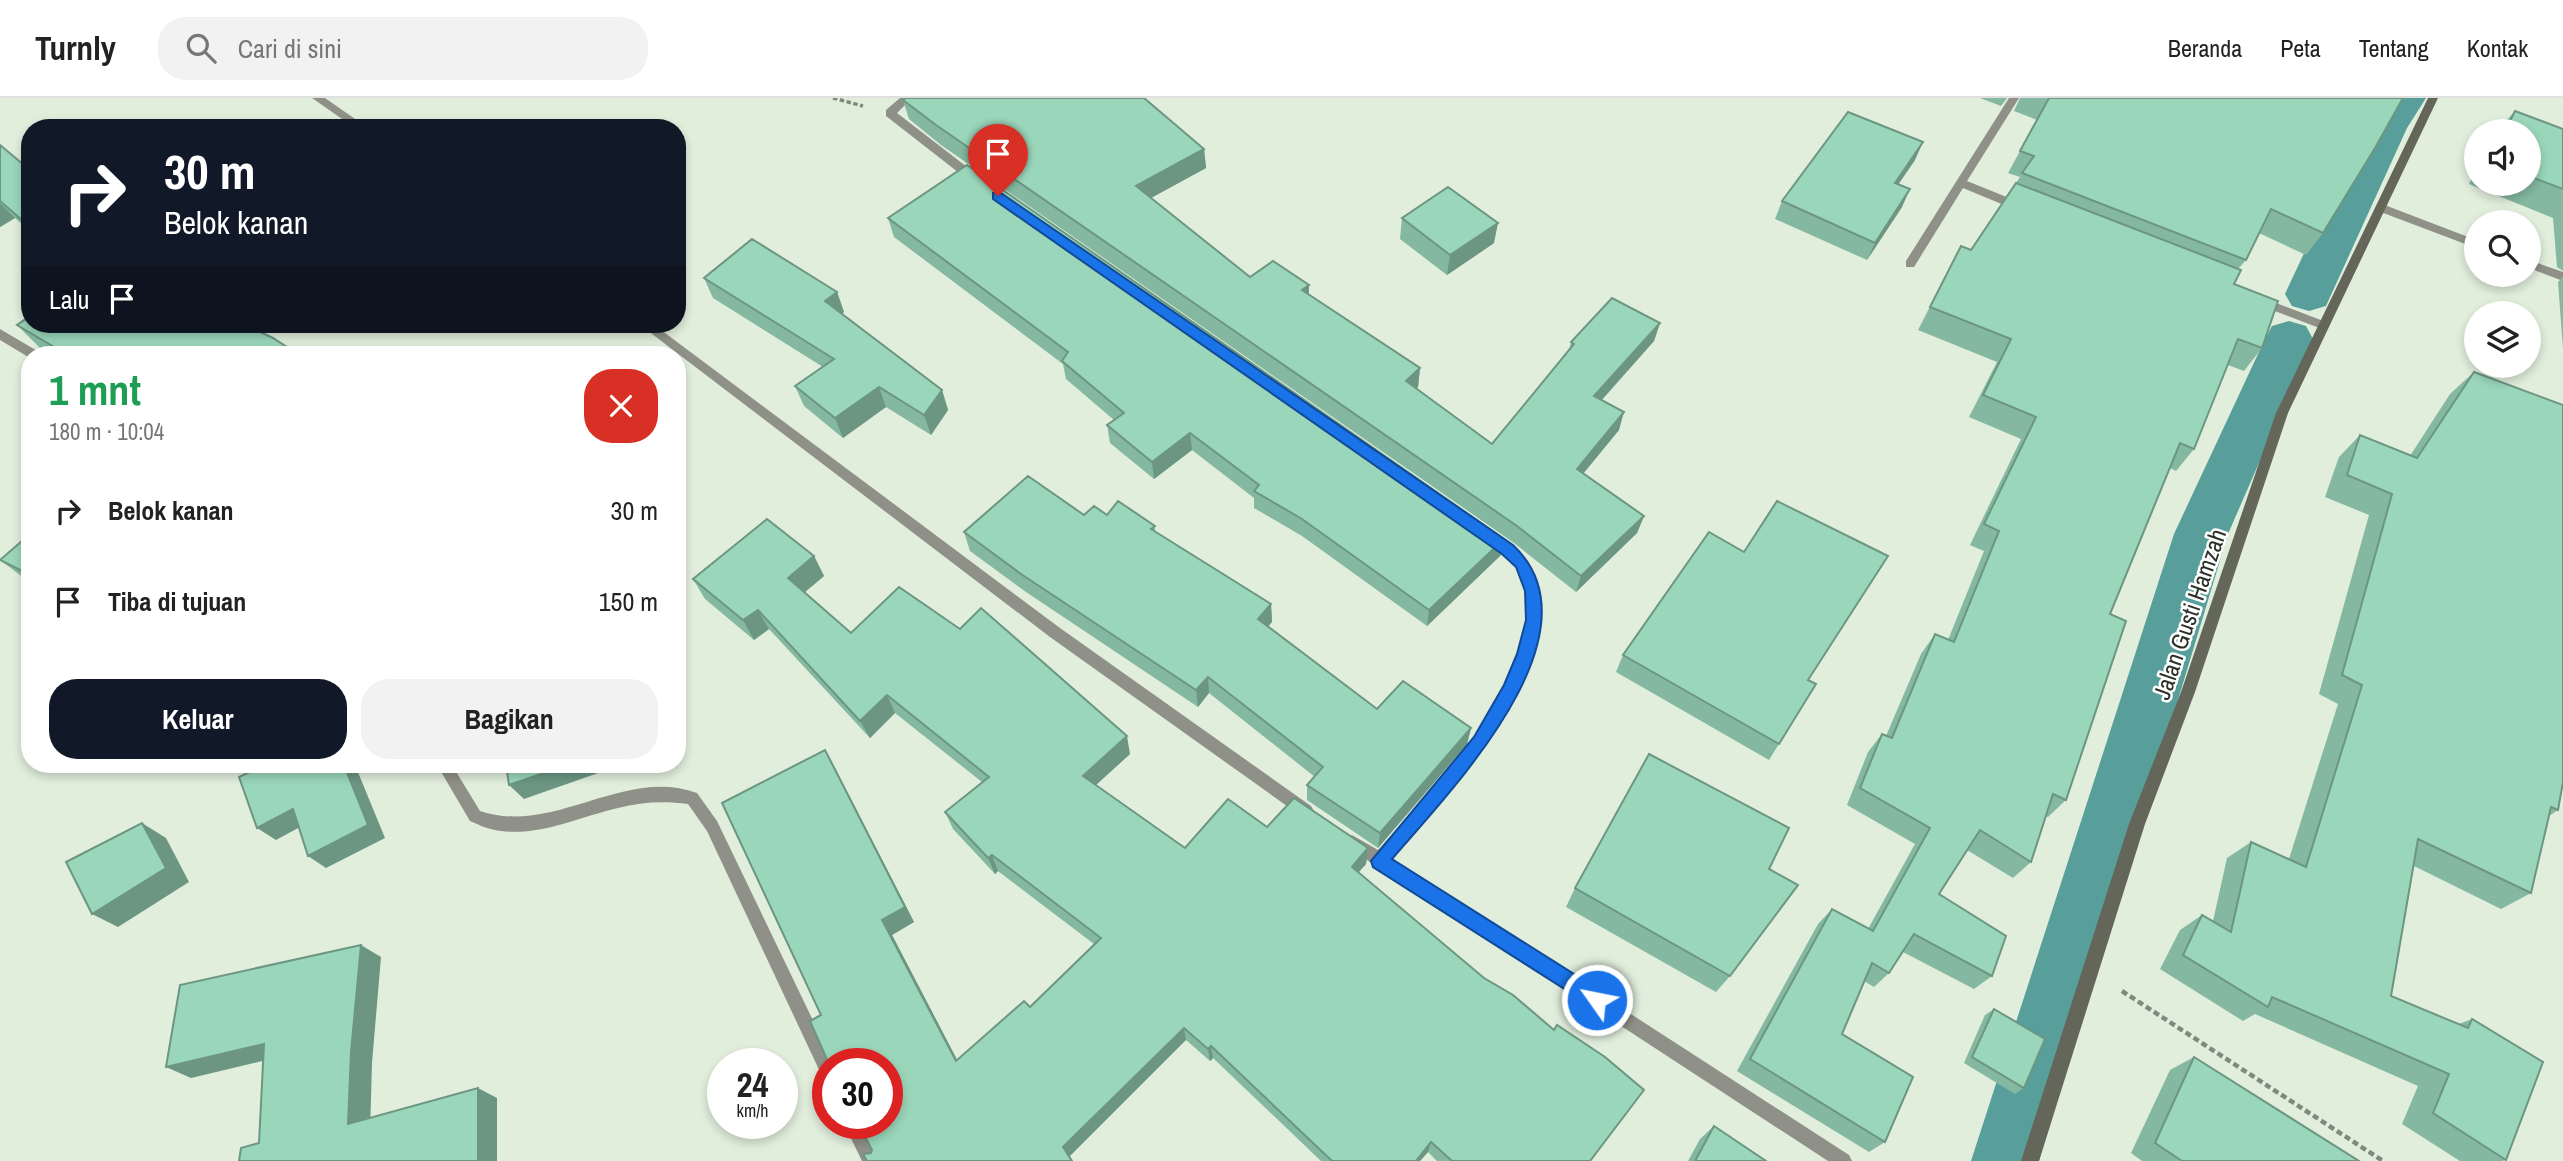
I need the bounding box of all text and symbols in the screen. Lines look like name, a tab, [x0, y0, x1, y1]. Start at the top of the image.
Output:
search box	[158, 17, 648, 80]
text: Turnly	[35, 26, 116, 70]
icon: search	[182, 29, 220, 67]
text: Cari di sini	[238, 31, 342, 66]
text: Beranda	[2168, 32, 2242, 64]
text: Peta	[2280, 32, 2321, 64]
text: Tentang	[2359, 32, 2429, 64]
text: Kontak	[2467, 32, 2528, 64]
map controls	[2464, 119, 2541, 378]
button: sound	[2464, 119, 2541, 196]
pin	[968, 124, 1028, 196]
icon: arrive	[979, 135, 1017, 173]
text: 30 m	[164, 138, 256, 204]
icon: right	[49, 147, 140, 238]
text: Belok kanan	[164, 201, 308, 244]
button: search	[2464, 210, 2541, 287]
icon: arrive	[103, 280, 141, 318]
text: Lalu	[49, 282, 89, 317]
button: layers	[2464, 301, 2541, 378]
text: 1 mnt	[49, 362, 141, 418]
button: close	[584, 369, 658, 443]
text: 180 m · 10:04	[49, 416, 164, 447]
icon: right	[49, 492, 87, 530]
text: Belok kanan	[108, 493, 234, 528]
text: 30 m	[611, 493, 658, 528]
street label: Jalan Gusti Hamzah	[2145, 524, 2233, 704]
icon: arrive	[49, 583, 87, 621]
text: Tiba di tujuan	[108, 584, 246, 619]
text: 150 m	[599, 584, 658, 619]
button: Keluar	[49, 679, 347, 759]
button: Bagikan	[361, 679, 658, 759]
position arrow	[1560, 963, 1634, 1037]
speed limit sign: 30	[812, 1048, 903, 1139]
text: 24	[737, 1061, 768, 1108]
text: km/h	[737, 1098, 769, 1123]

